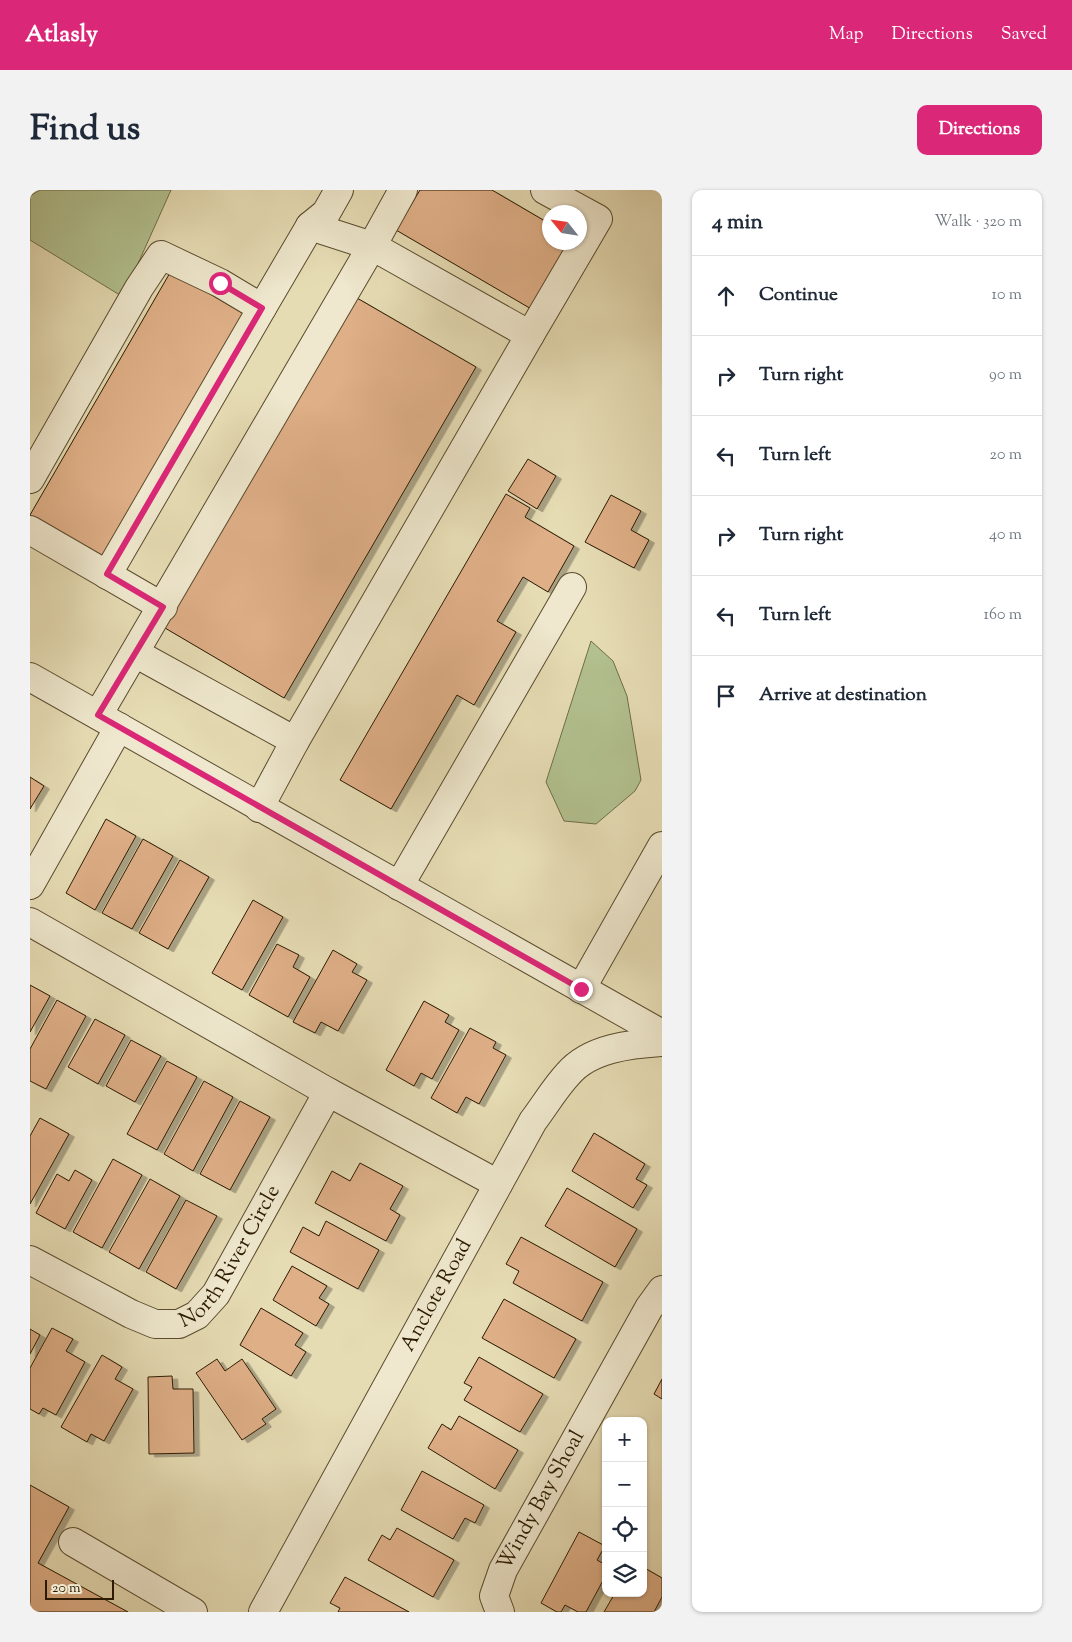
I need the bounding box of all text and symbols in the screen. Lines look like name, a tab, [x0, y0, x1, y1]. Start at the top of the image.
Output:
text: Atlasly	[25, 18, 98, 52]
text: Map	[829, 22, 864, 48]
text: Directions	[892, 22, 973, 48]
text: Saved	[1001, 22, 1047, 48]
text: Find us	[30, 105, 140, 156]
button: Directions	[917, 105, 1042, 155]
north arrow	[542, 205, 587, 250]
text: 4 min	[712, 208, 763, 238]
text: Walk · 320 m	[935, 211, 1022, 234]
route start	[209, 272, 232, 295]
icon: ahead	[712, 282, 740, 310]
text: Continue	[759, 282, 838, 309]
text: 10 m	[992, 284, 1022, 307]
icon: right	[712, 362, 740, 390]
text: Turn right	[759, 362, 843, 389]
text: 90 m	[989, 364, 1022, 387]
icon: left	[712, 442, 740, 470]
text: Turn left	[759, 442, 831, 469]
text: 20 m	[989, 444, 1022, 467]
icon: right	[712, 522, 740, 550]
text: Turn right	[759, 522, 843, 549]
text: 40 m	[989, 524, 1022, 547]
icon: left	[712, 602, 740, 630]
text: Turn left	[759, 602, 831, 629]
text: 160 m	[984, 604, 1022, 627]
icon: arrive	[712, 682, 740, 710]
text: Arrive at destination	[759, 682, 927, 709]
route end	[570, 978, 593, 1001]
street label: North River Circle	[174, 1180, 288, 1336]
street label: Anclote Road	[394, 1234, 480, 1357]
map controls	[602, 1417, 647, 1597]
button: +	[602, 1417, 647, 1462]
street label: Windy Bay Shoal	[491, 1425, 593, 1576]
button: −	[602, 1462, 647, 1507]
button: locate	[602, 1507, 647, 1552]
button: layers	[602, 1552, 647, 1597]
scale bar	[45, 1577, 114, 1600]
text: 20 m	[52, 1579, 81, 1599]

